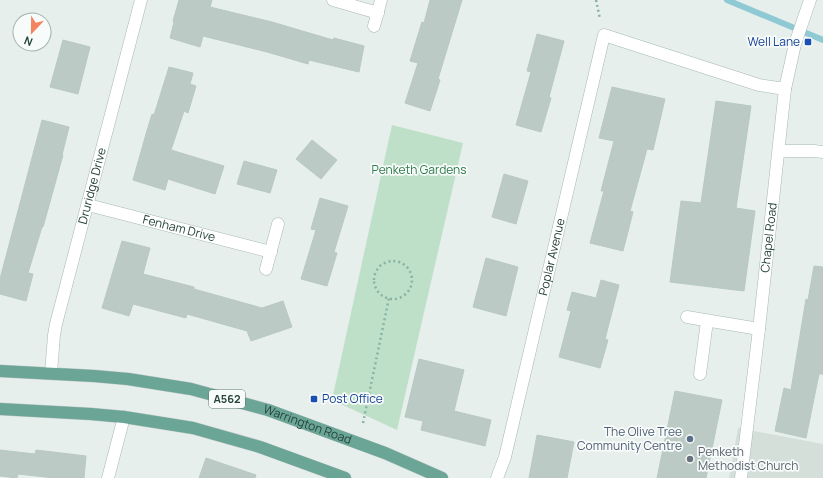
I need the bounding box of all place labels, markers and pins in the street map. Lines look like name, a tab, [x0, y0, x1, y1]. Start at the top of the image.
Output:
place label: Well Lane	[748, 33, 800, 50]
marker: Well Lane	[803, 37, 813, 47]
place label: Post Office	[322, 390, 383, 407]
marker: Post Office	[309, 394, 319, 404]
place label: The Olive Tree Community Centre	[577, 423, 682, 454]
marker: The Olive Tree Community Centre	[685, 434, 695, 444]
place label: Penketh Methodist Church	[698, 443, 798, 474]
marker: Penketh Methodist Church	[685, 454, 695, 464]

